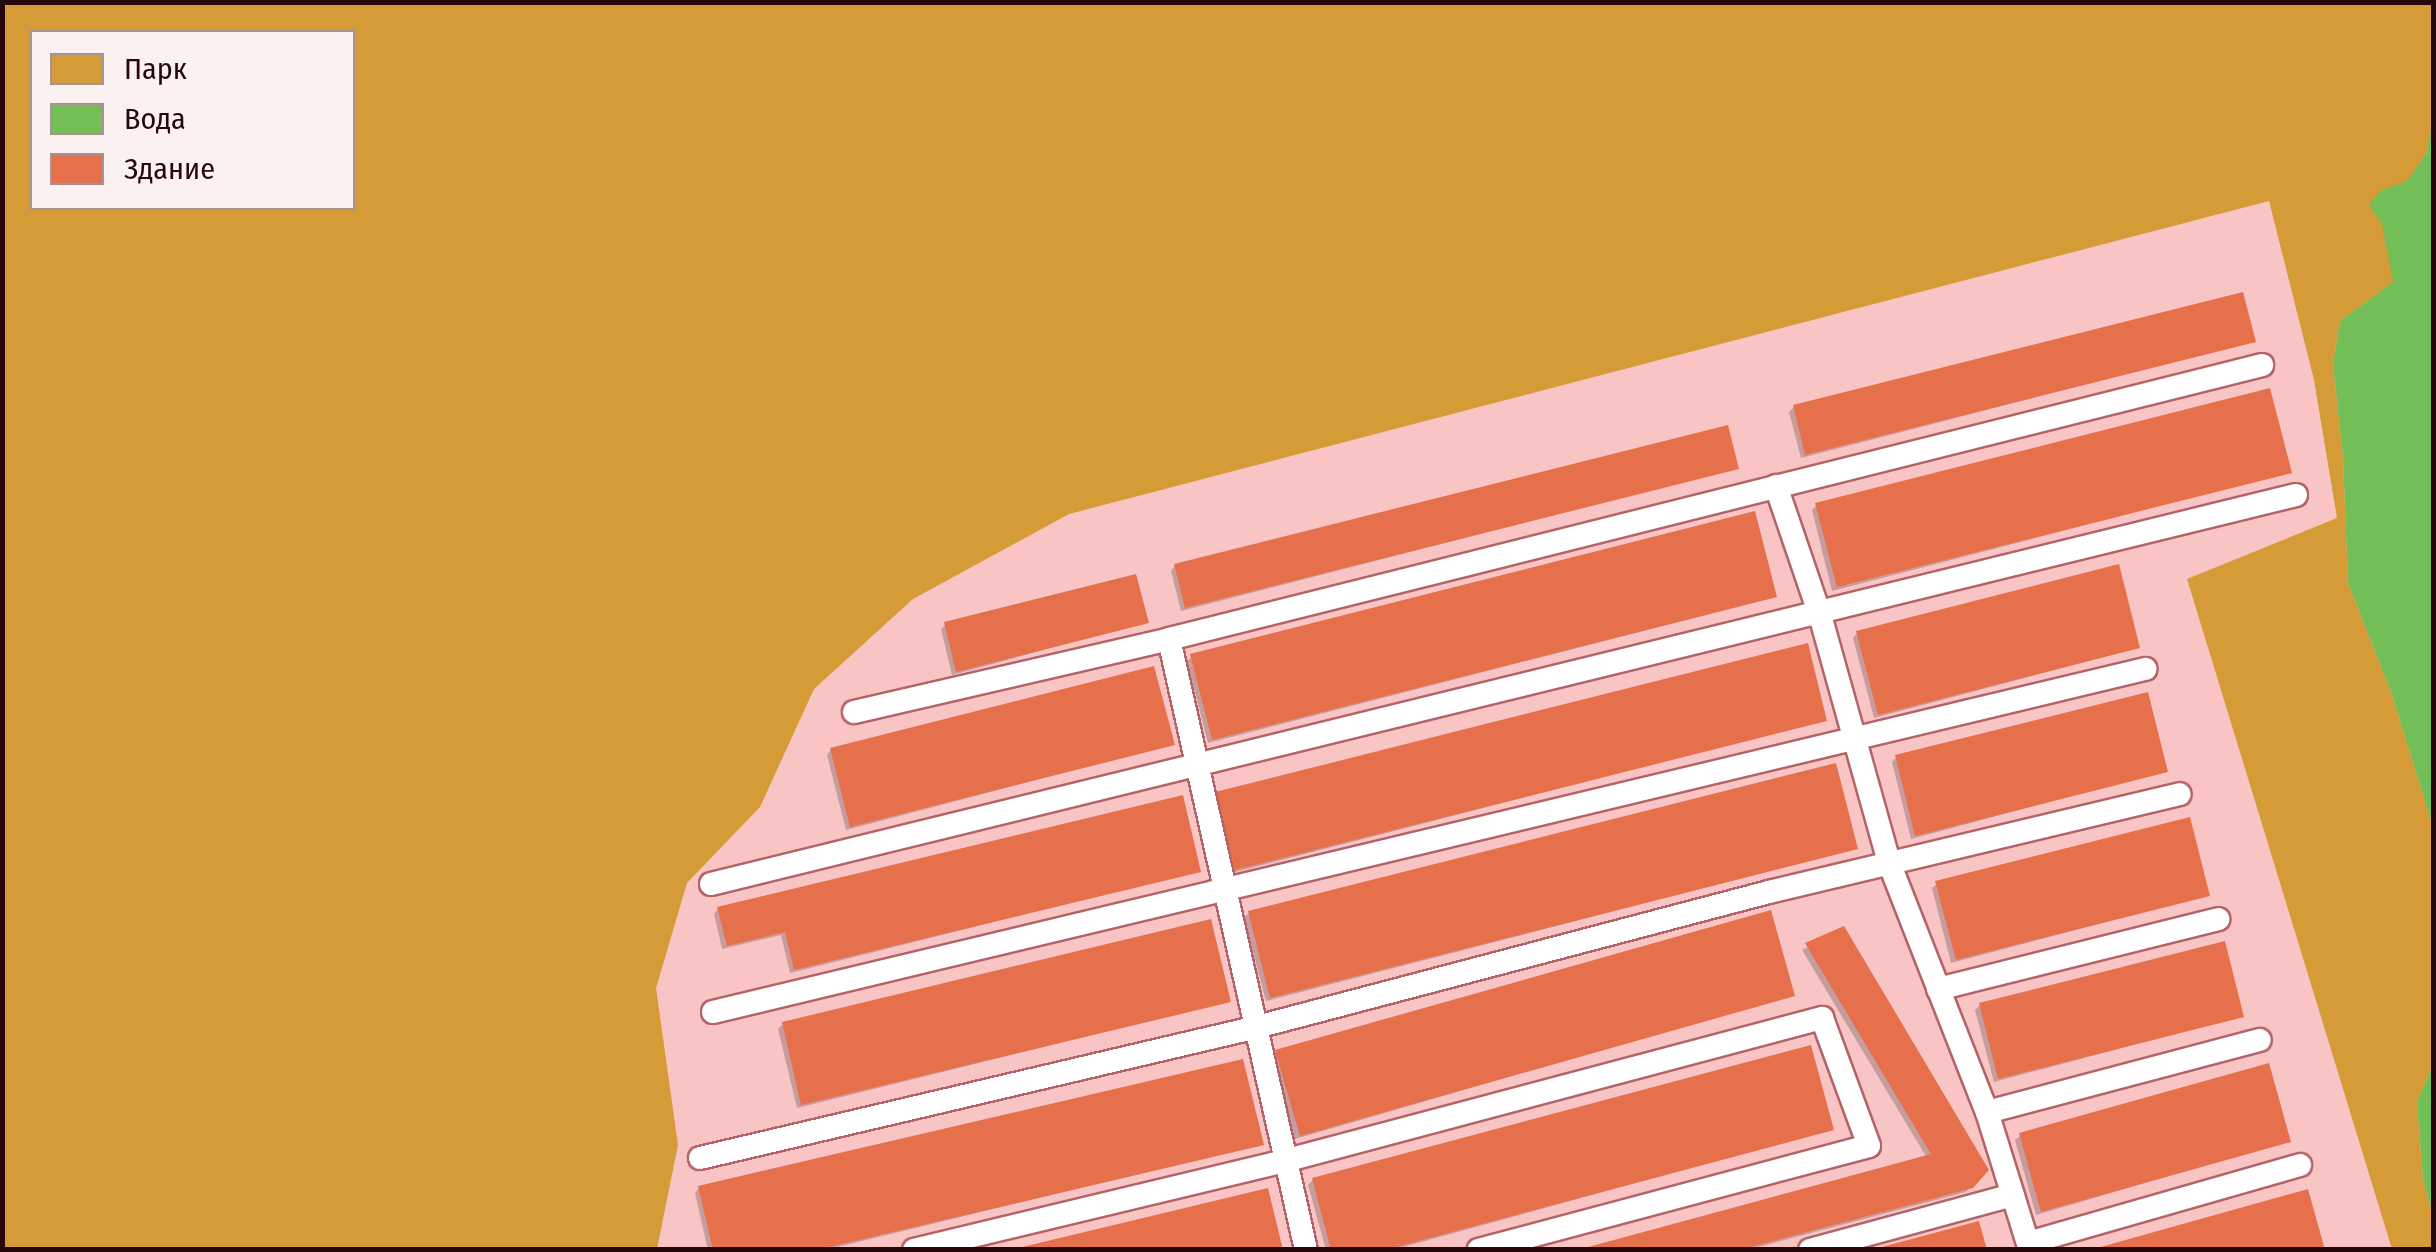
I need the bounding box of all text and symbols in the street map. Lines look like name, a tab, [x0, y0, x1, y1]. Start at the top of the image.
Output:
legend	[30, 30, 355, 210]
text: Парк	[124, 51, 187, 87]
text: Вода	[124, 101, 186, 137]
text: Здание	[124, 151, 215, 187]

